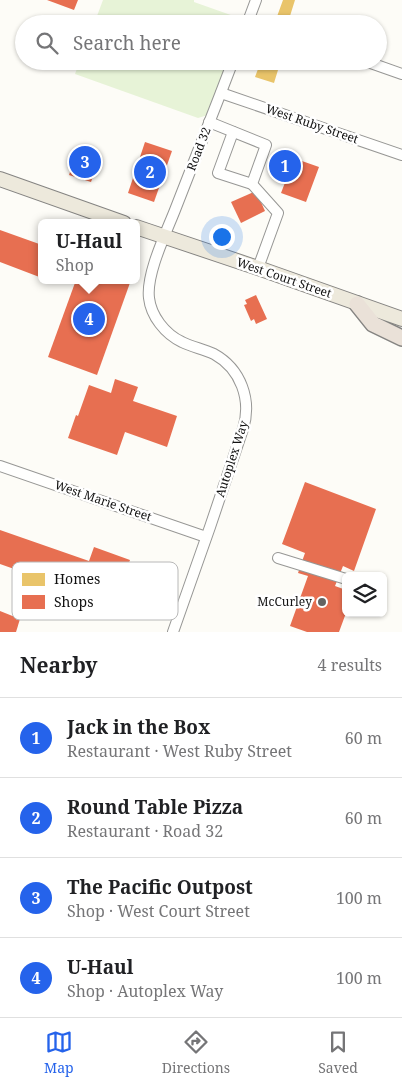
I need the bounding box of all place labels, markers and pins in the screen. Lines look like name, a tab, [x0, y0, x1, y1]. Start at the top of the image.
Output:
pin: 3	[69, 143, 101, 181]
pin: 1	[269, 147, 301, 185]
pin: 2	[134, 153, 166, 191]
pin: 4	[73, 300, 105, 338]
place label: McCurley	[257, 593, 312, 610]
marker: McCurley	[316, 596, 328, 608]

